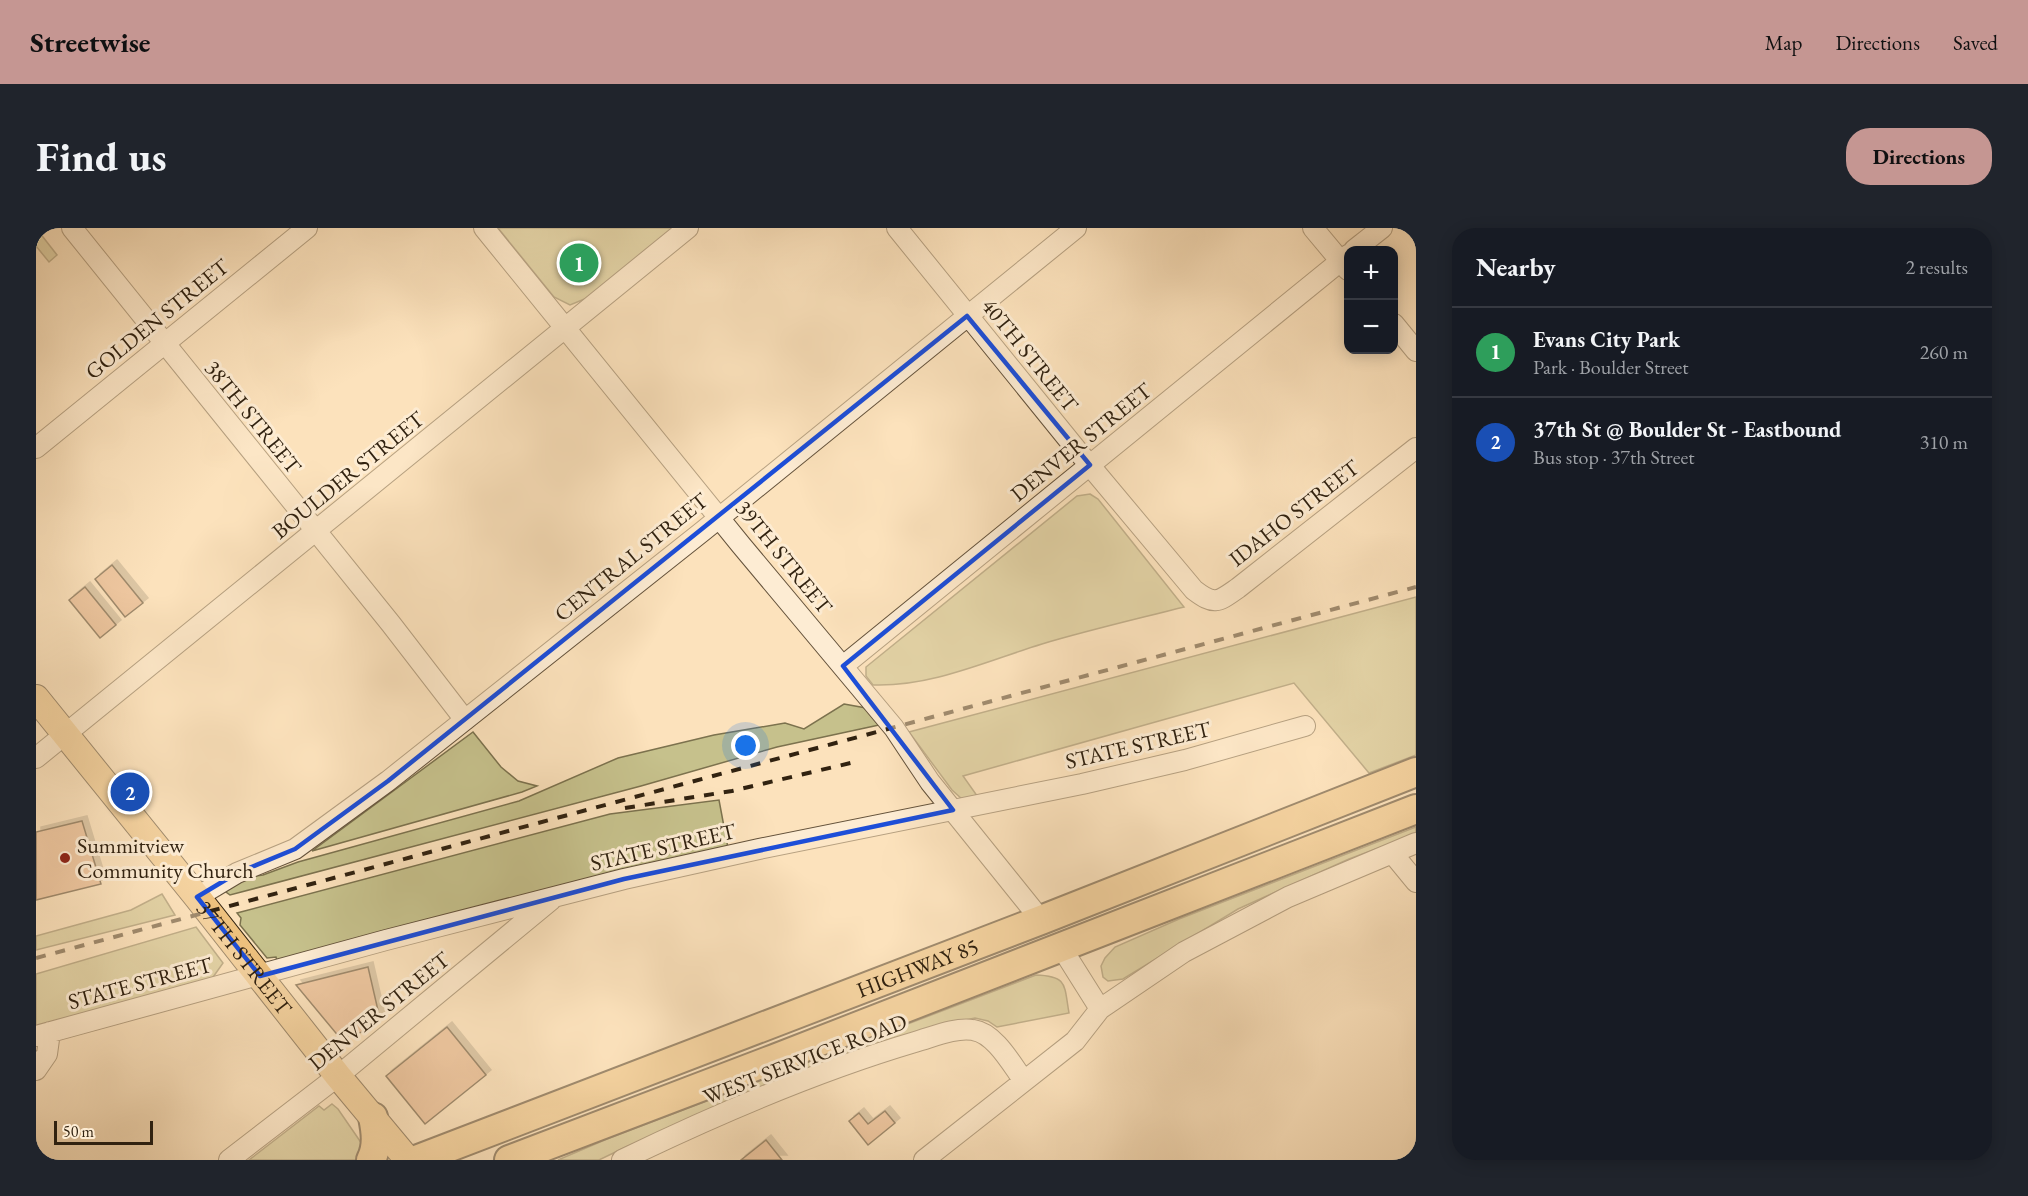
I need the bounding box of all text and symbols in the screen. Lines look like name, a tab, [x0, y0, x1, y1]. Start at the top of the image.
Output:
text: Streetwise	[30, 24, 150, 60]
text: Map	[1765, 29, 1802, 56]
text: Directions	[1835, 29, 1920, 56]
text: Saved	[1953, 29, 1998, 56]
button: Directions	[1846, 128, 1992, 185]
text: Find us	[36, 129, 167, 184]
pin: 1	[560, 240, 598, 285]
map controls	[1344, 246, 1398, 354]
button: +	[1344, 246, 1398, 300]
text: Nearby	[1476, 250, 1556, 284]
street label: GOLDEN STREET	[79, 252, 235, 386]
text: 2 results	[1905, 254, 1968, 280]
street label: 40TH STREET	[975, 292, 1085, 418]
button: −	[1344, 300, 1398, 354]
text: Evans City Park	[1533, 325, 1680, 354]
text: 1	[1490, 339, 1501, 365]
text: 260 m	[1920, 339, 1968, 365]
street label: 38TH STREET	[198, 354, 308, 480]
text: Park · Boulder Street	[1533, 354, 1689, 380]
street label: DENVER STREET	[1004, 376, 1158, 508]
street label: BOULDER STREET	[266, 404, 430, 545]
text: 37th St @ Boulder St - Eastbound	[1533, 415, 1842, 444]
text: 2	[1490, 429, 1501, 455]
text: 310 m	[1920, 429, 1968, 455]
text: Bus stop · 37th Street	[1533, 444, 1694, 470]
street label: IDAHO STREET	[1223, 453, 1365, 573]
street label: CENTRAL STREET	[548, 486, 714, 628]
street label: 39TH STREET	[729, 494, 839, 620]
street label: STATE STREET	[1063, 714, 1214, 776]
your location	[731, 731, 760, 760]
pin: 2	[110, 770, 149, 814]
street label: STATE STREET	[588, 816, 739, 878]
place label: Summitview Community Church	[77, 831, 253, 885]
marker: Summitview Community Church	[58, 851, 72, 865]
street label: 37TH STREET	[190, 894, 299, 1021]
street label: HIGHWAY 85	[852, 931, 982, 1004]
street label: DENVER STREET	[302, 945, 456, 1077]
street label: STATE STREET	[65, 950, 215, 1016]
street label: WEST SERVICE ROAD	[699, 1007, 911, 1111]
scale bar	[54, 1118, 153, 1146]
text: 50 m	[63, 1121, 94, 1142]

